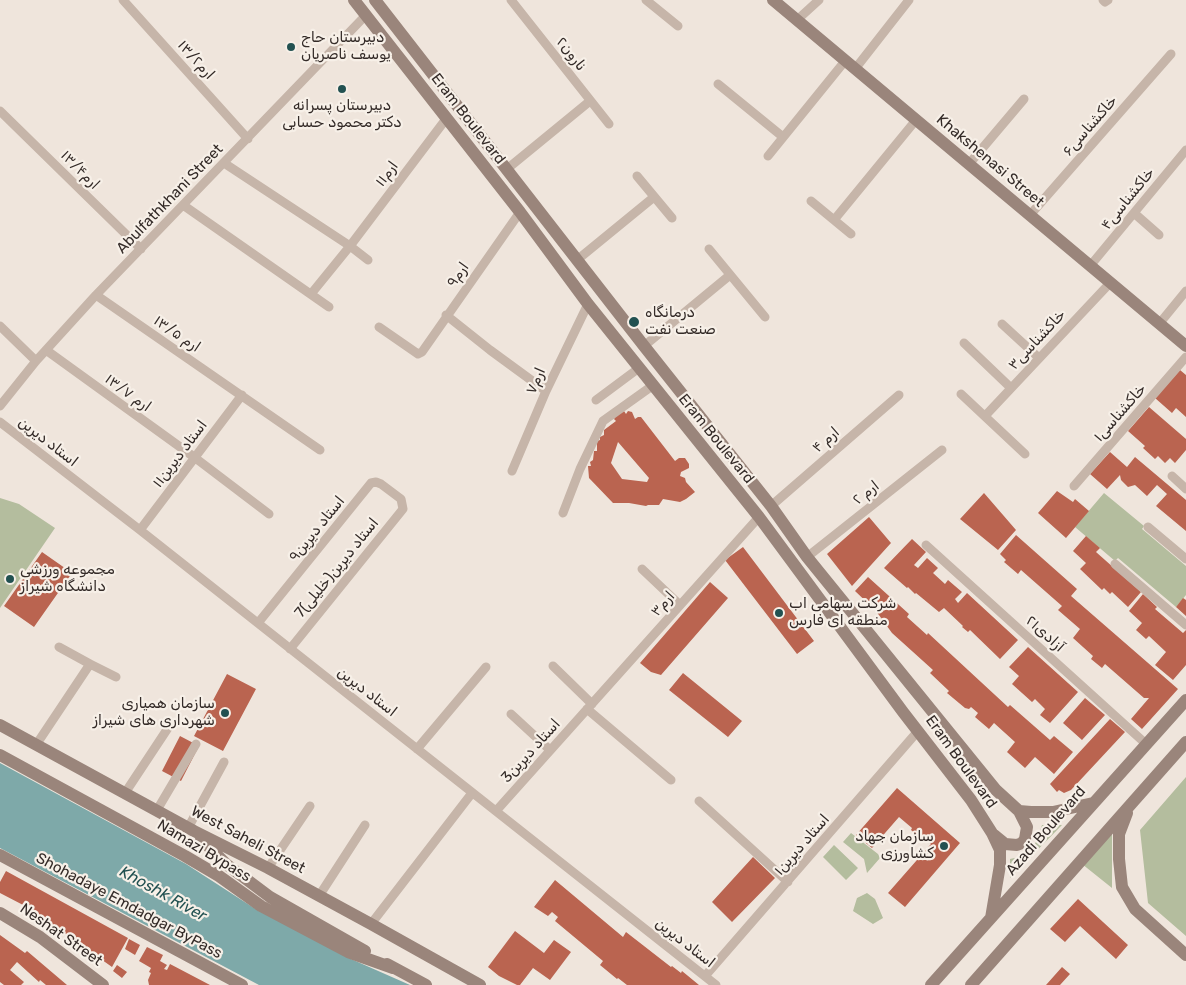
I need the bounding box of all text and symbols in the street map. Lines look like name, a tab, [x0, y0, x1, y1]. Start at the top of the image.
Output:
place label: دبیرستان حاج یوسف ناصریان	[301, 29, 391, 64]
street label: نارون۲	[552, 33, 590, 75]
street label: ۱۳/۲ارم	[174, 37, 218, 83]
marker: دبیرستان حاج یوسف ناصریان	[285, 41, 297, 53]
street label: Eram Boulevard	[427, 70, 509, 168]
marker: دبیرستان پسرانه دکتر محمود حسابی	[336, 83, 348, 95]
street label: خاکشناسی۶	[1059, 92, 1121, 160]
place label: دبیرستان پسرانه دکتر محمود حسابی	[282, 97, 402, 132]
street label: Khakshenasi Street	[933, 111, 1047, 211]
street label: Abulfathkhani Street	[113, 140, 227, 258]
street label: ۱۳/۴ارم	[57, 147, 103, 193]
street label: ارم۱۱	[372, 158, 402, 190]
street label: خاکشناسی۴	[1097, 164, 1159, 234]
street label: ارم۹	[443, 259, 473, 291]
place label: درمانگاه صنعت نفت	[645, 304, 716, 339]
street label: خاکشناسی۳	[1004, 306, 1070, 374]
street label: ۱۳/۵ ارم	[150, 312, 204, 356]
marker: درمانگاه صنعت نفت	[627, 315, 641, 329]
street label: ارم۷	[522, 365, 550, 397]
street label: ۱۳/۷ ارم	[101, 370, 155, 416]
street label: خاکشناسی۱	[1090, 380, 1150, 446]
street label: Eram Boulevard	[674, 391, 758, 487]
street label: استاد دیرین	[15, 413, 81, 471]
street label: استاد دیرین۱۱	[149, 417, 211, 491]
street label: ارم ۴	[809, 423, 843, 457]
street label: ارم ۲	[849, 477, 883, 509]
street label: استاد دیرین۹	[285, 492, 349, 566]
street label: 7استاد دیرین(خلیلی)	[291, 514, 383, 622]
place label: مجموعه ورزشی دانشگاه شیراز	[20, 561, 115, 596]
marker: مجموعه ورزشی دانشگاه شیراز	[4, 573, 16, 585]
street label: ارم۳	[647, 588, 679, 620]
place label: شرکت سهامی اب منطقه ای فارس	[789, 595, 897, 630]
marker: شرکت سهامی اب منطقه ای فارس	[773, 607, 785, 619]
street label: آزادی۲۱	[1022, 612, 1068, 656]
street label: استاد دیرین	[334, 663, 400, 721]
place label: سازمان همیاری شهرداری های شیراز	[93, 695, 215, 730]
marker: سازمان همیاری شهرداری های شیراز	[219, 707, 231, 719]
street label: Eram Boulevard	[921, 712, 1001, 812]
street label: 3استاد دیرین	[498, 715, 564, 787]
street label: Azadi Boulevard	[1002, 783, 1090, 879]
street label: West Saheli Street	[188, 802, 308, 878]
street label: استاد دیرین۱	[770, 811, 834, 879]
street label: Namazi Bypass	[154, 816, 254, 886]
place label: سازمان جهاد کشاورزی	[855, 828, 934, 863]
marker: سازمان جهاد کشاورزی	[938, 840, 950, 852]
street label: Shohadaye Emdadgar ByPass	[33, 849, 225, 963]
water label: Khoshk River	[116, 862, 210, 926]
street label: Neshat Street	[16, 900, 106, 970]
street label: استاد دیرین	[652, 914, 718, 972]

